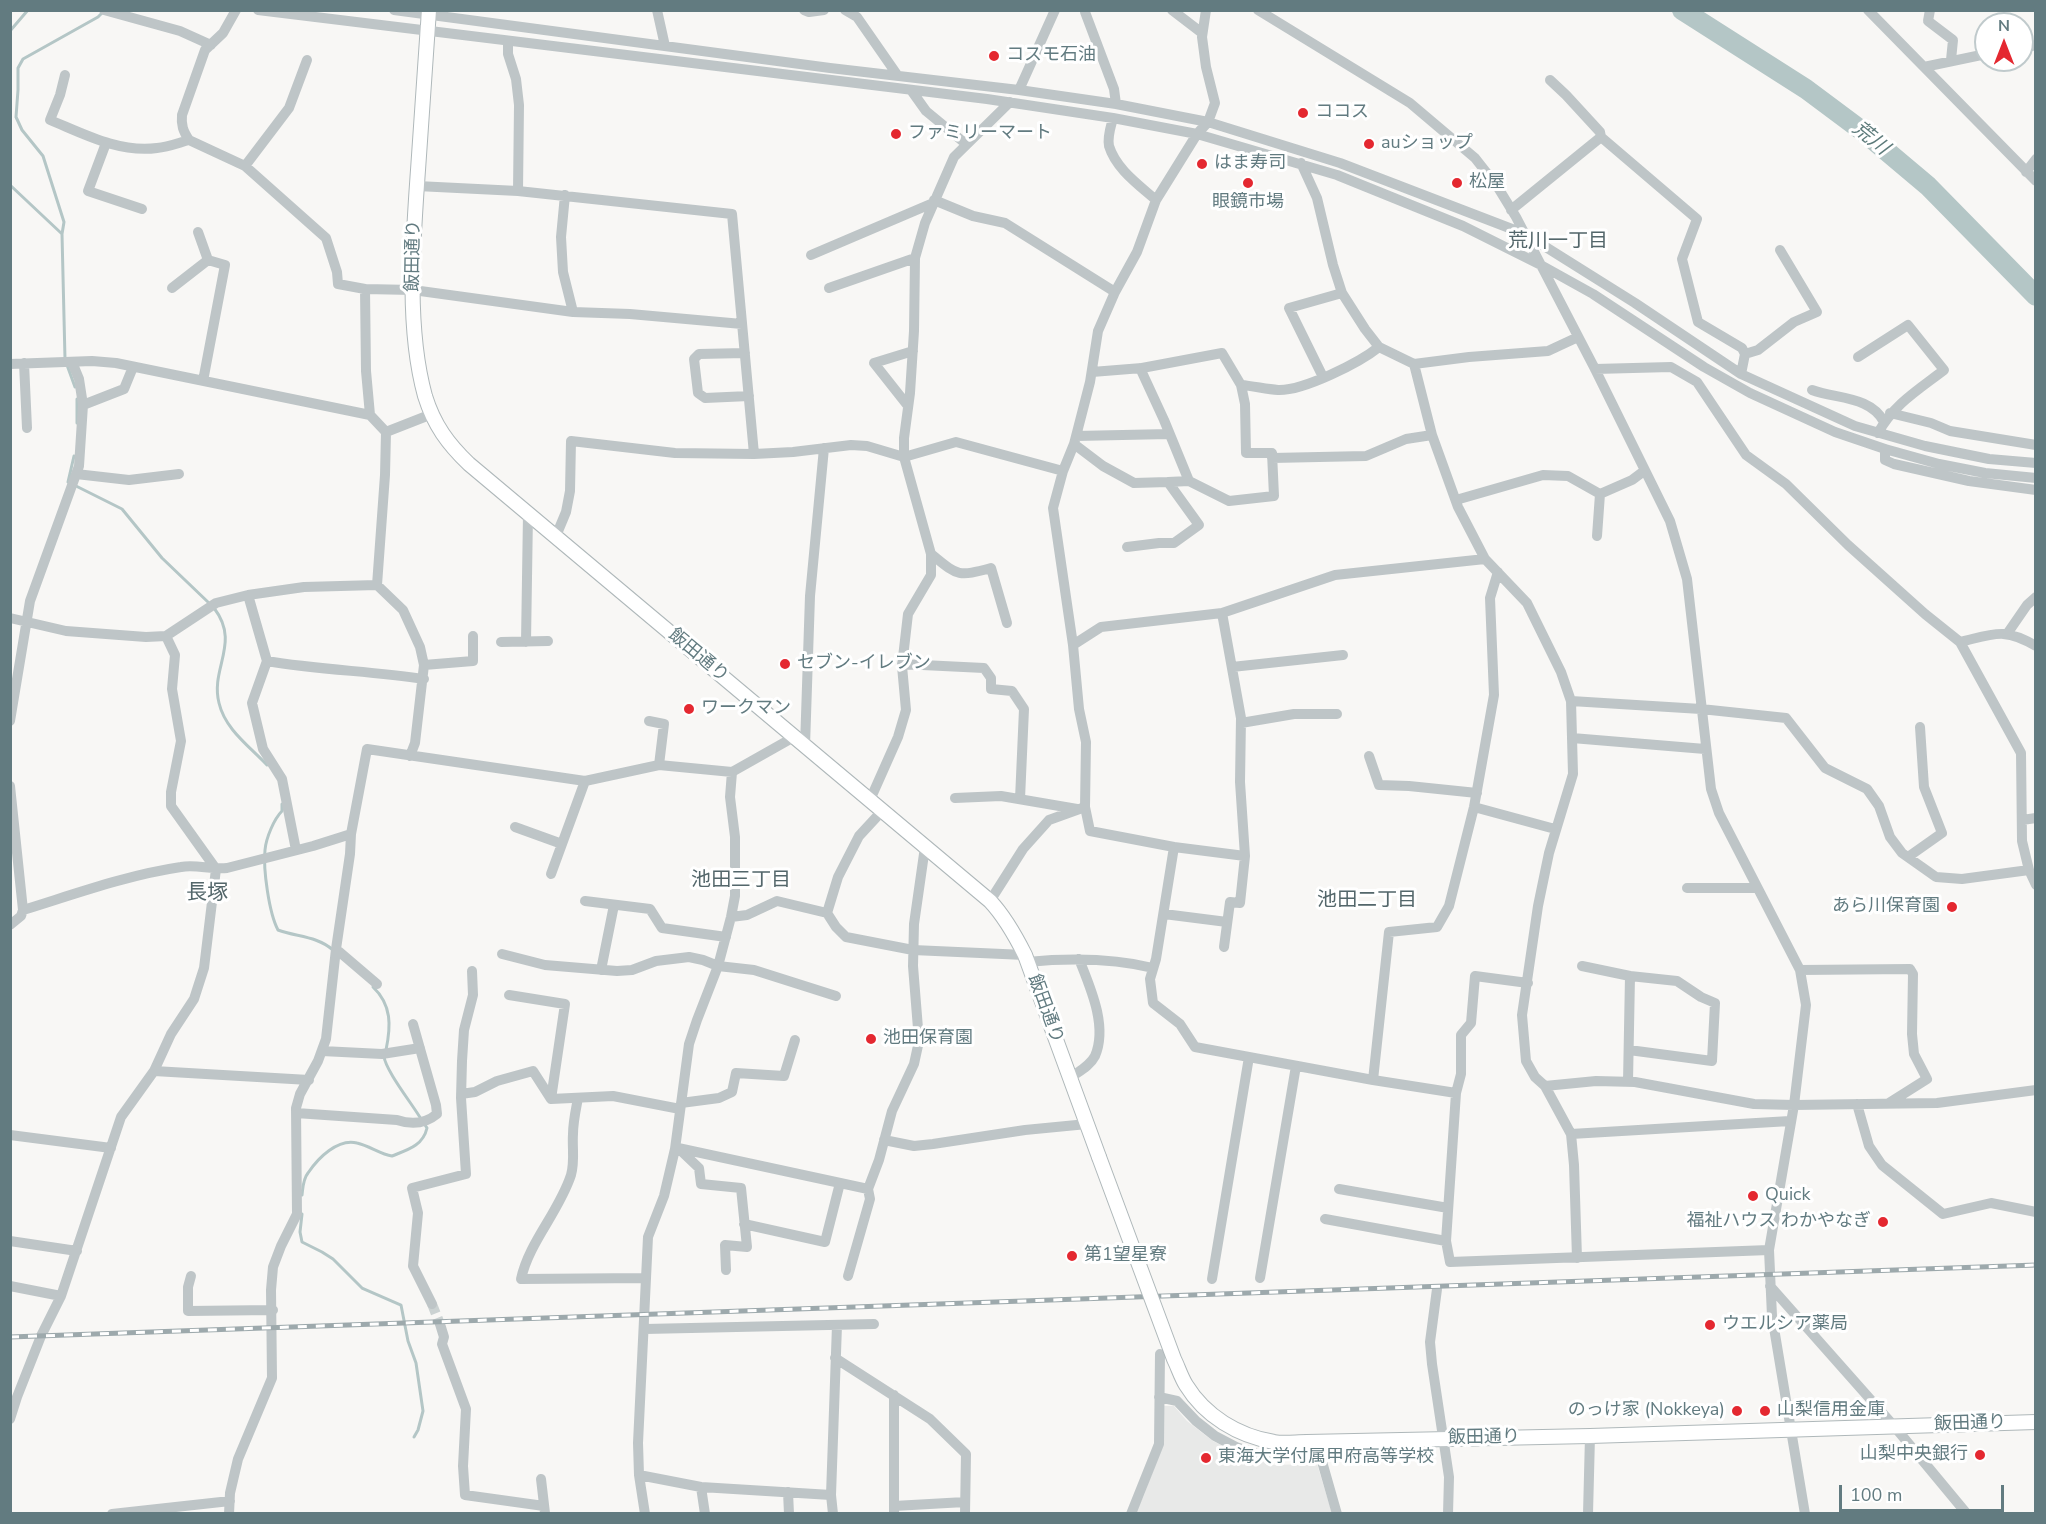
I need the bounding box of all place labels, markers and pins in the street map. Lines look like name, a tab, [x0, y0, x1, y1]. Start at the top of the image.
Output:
place label: コスモ石油	[1006, 45, 1096, 67]
marker: コスモ石油	[987, 49, 1001, 63]
place label: ココス	[1315, 102, 1369, 124]
marker: ココス	[1296, 106, 1310, 120]
place label: ファミリーマート	[908, 123, 1052, 145]
marker: ファミリーマート	[889, 127, 903, 141]
place label: auショップ	[1381, 133, 1473, 155]
marker: auショップ	[1362, 137, 1376, 151]
place label: はま寿司	[1214, 153, 1286, 175]
marker: はま寿司	[1195, 157, 1209, 171]
place label: 松屋	[1469, 172, 1505, 194]
marker: 眼鏡市場	[1241, 176, 1255, 190]
marker: 松屋	[1450, 176, 1464, 190]
place label: 眼鏡市場	[1212, 192, 1284, 214]
place label: セブン-イレブン	[797, 653, 931, 675]
marker: セブン-イレブン	[778, 657, 792, 671]
place label: ワークマン	[701, 698, 791, 720]
marker: ワークマン	[682, 702, 696, 716]
place label: あら川保育園	[1832, 896, 1940, 918]
marker: あら川保育園	[1945, 900, 1959, 914]
place label: 池田保育園	[883, 1028, 973, 1050]
marker: 池田保育園	[864, 1032, 878, 1046]
place label: Quick	[1765, 1185, 1810, 1207]
marker: Quick	[1746, 1189, 1760, 1203]
place label: 福祉ハウス わかやなぎ	[1686, 1211, 1871, 1233]
marker: 福祉ハウス わかやなぎ	[1876, 1215, 1890, 1229]
place label: 第1望星寮	[1084, 1245, 1167, 1267]
marker: 第1望星寮	[1065, 1249, 1079, 1263]
place label: ウエルシア薬局	[1722, 1314, 1848, 1336]
marker: ウエルシア薬局	[1703, 1318, 1717, 1332]
place label: のっけ家 (Nokkeya)	[1568, 1400, 1725, 1422]
place label: 山梨信用金庫	[1777, 1400, 1885, 1422]
marker: のっけ家 (Nokkeya)	[1730, 1404, 1744, 1418]
marker: 山梨信用金庫	[1758, 1404, 1772, 1418]
place label: 山梨中央銀行	[1860, 1444, 1968, 1466]
place label: 東海大学付属甲府高等学校	[1218, 1447, 1434, 1469]
marker: 山梨中央銀行	[1973, 1448, 1987, 1462]
marker: 東海大学付属甲府高等学校	[1199, 1451, 1213, 1465]

